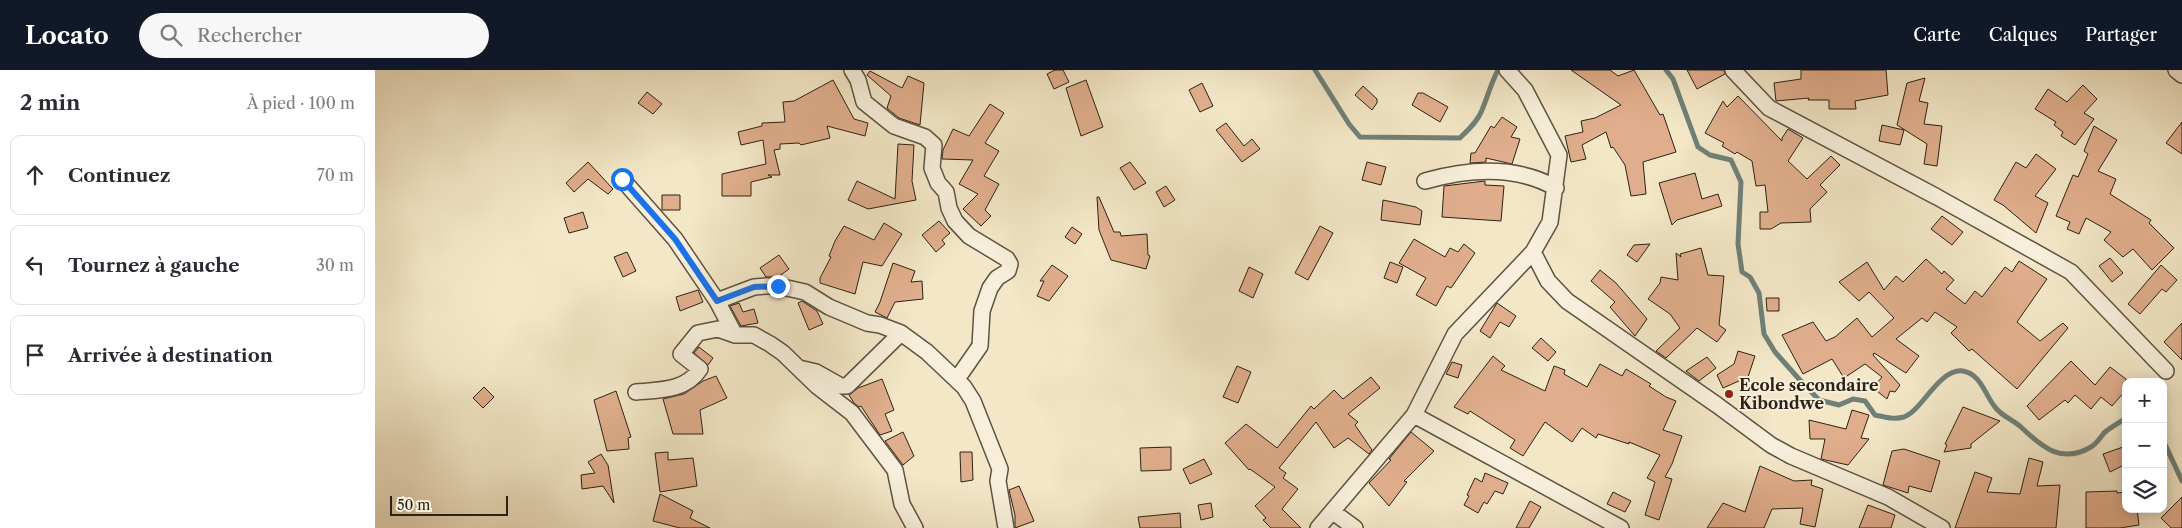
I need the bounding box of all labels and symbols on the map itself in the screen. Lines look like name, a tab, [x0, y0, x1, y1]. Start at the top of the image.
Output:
route start	[611, 168, 634, 191]
route end	[767, 275, 790, 298]
place label: Ecole secondaire Kibondwe	[1739, 375, 1879, 413]
marker: Ecole secondaire Kibondwe	[1723, 388, 1735, 400]
scale bar	[390, 493, 507, 516]

